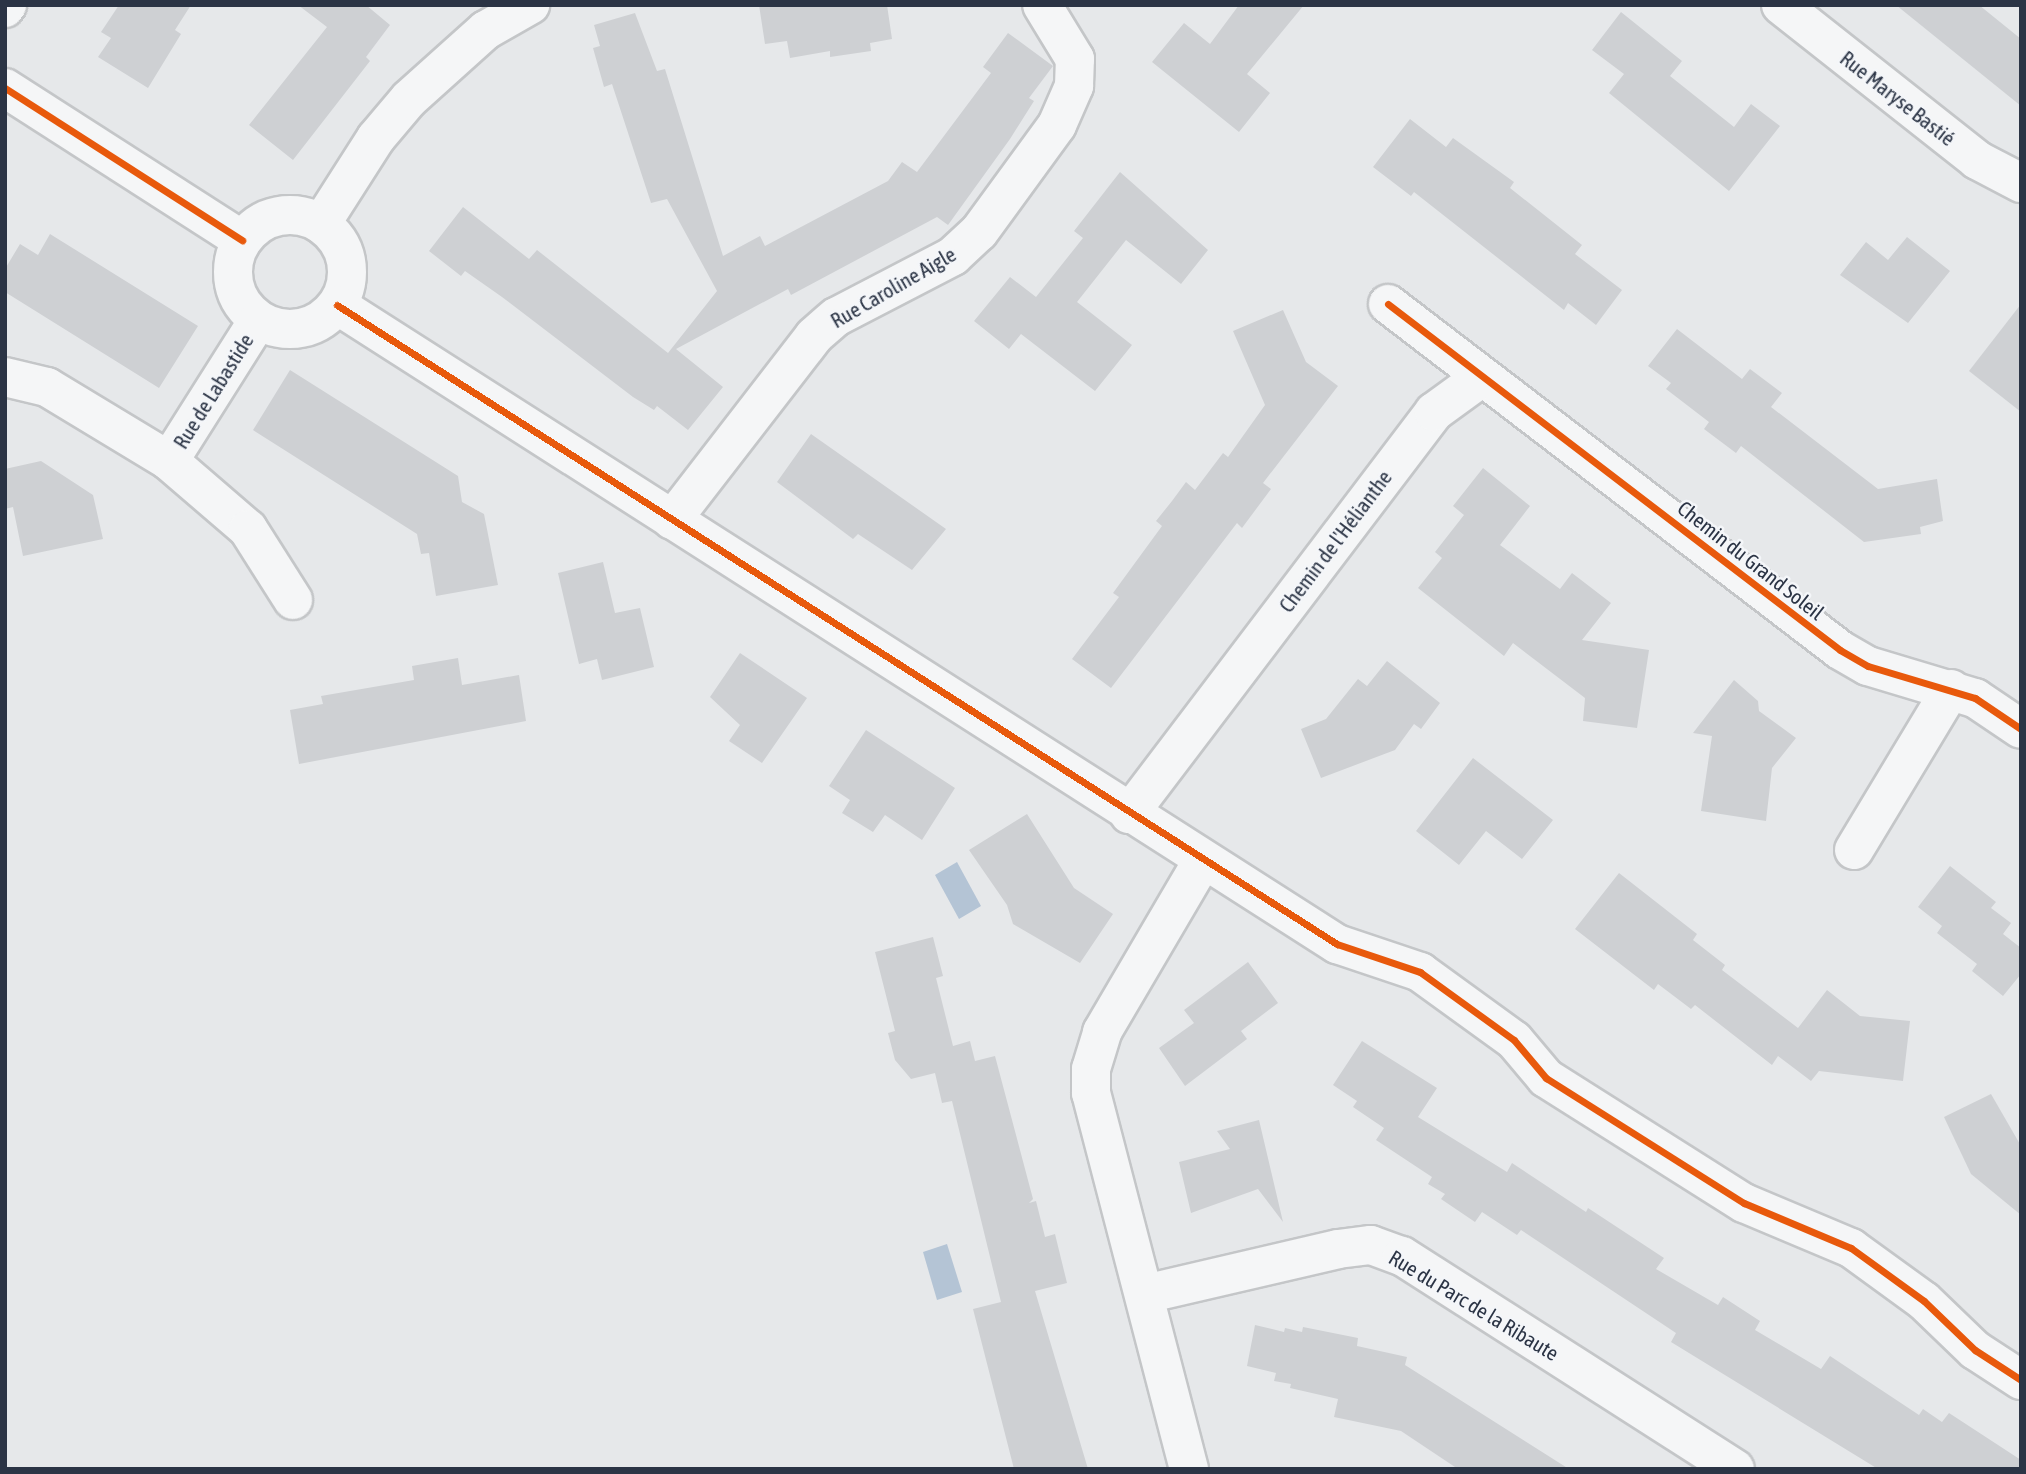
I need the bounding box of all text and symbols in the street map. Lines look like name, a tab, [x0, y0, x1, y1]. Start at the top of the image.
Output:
street label: Rue Maryse Bastié	[1835, 45, 1961, 151]
street label: Rue Caroline Aigle	[826, 241, 960, 333]
street label: Rue de Labastide	[168, 329, 258, 453]
street label: Chemin de l'Hélianthe	[1273, 465, 1397, 617]
street label: Chemin du Grand Soleil	[1673, 495, 1829, 625]
street label: Rue du Parc de la Ribaute	[1385, 1244, 1563, 1366]

